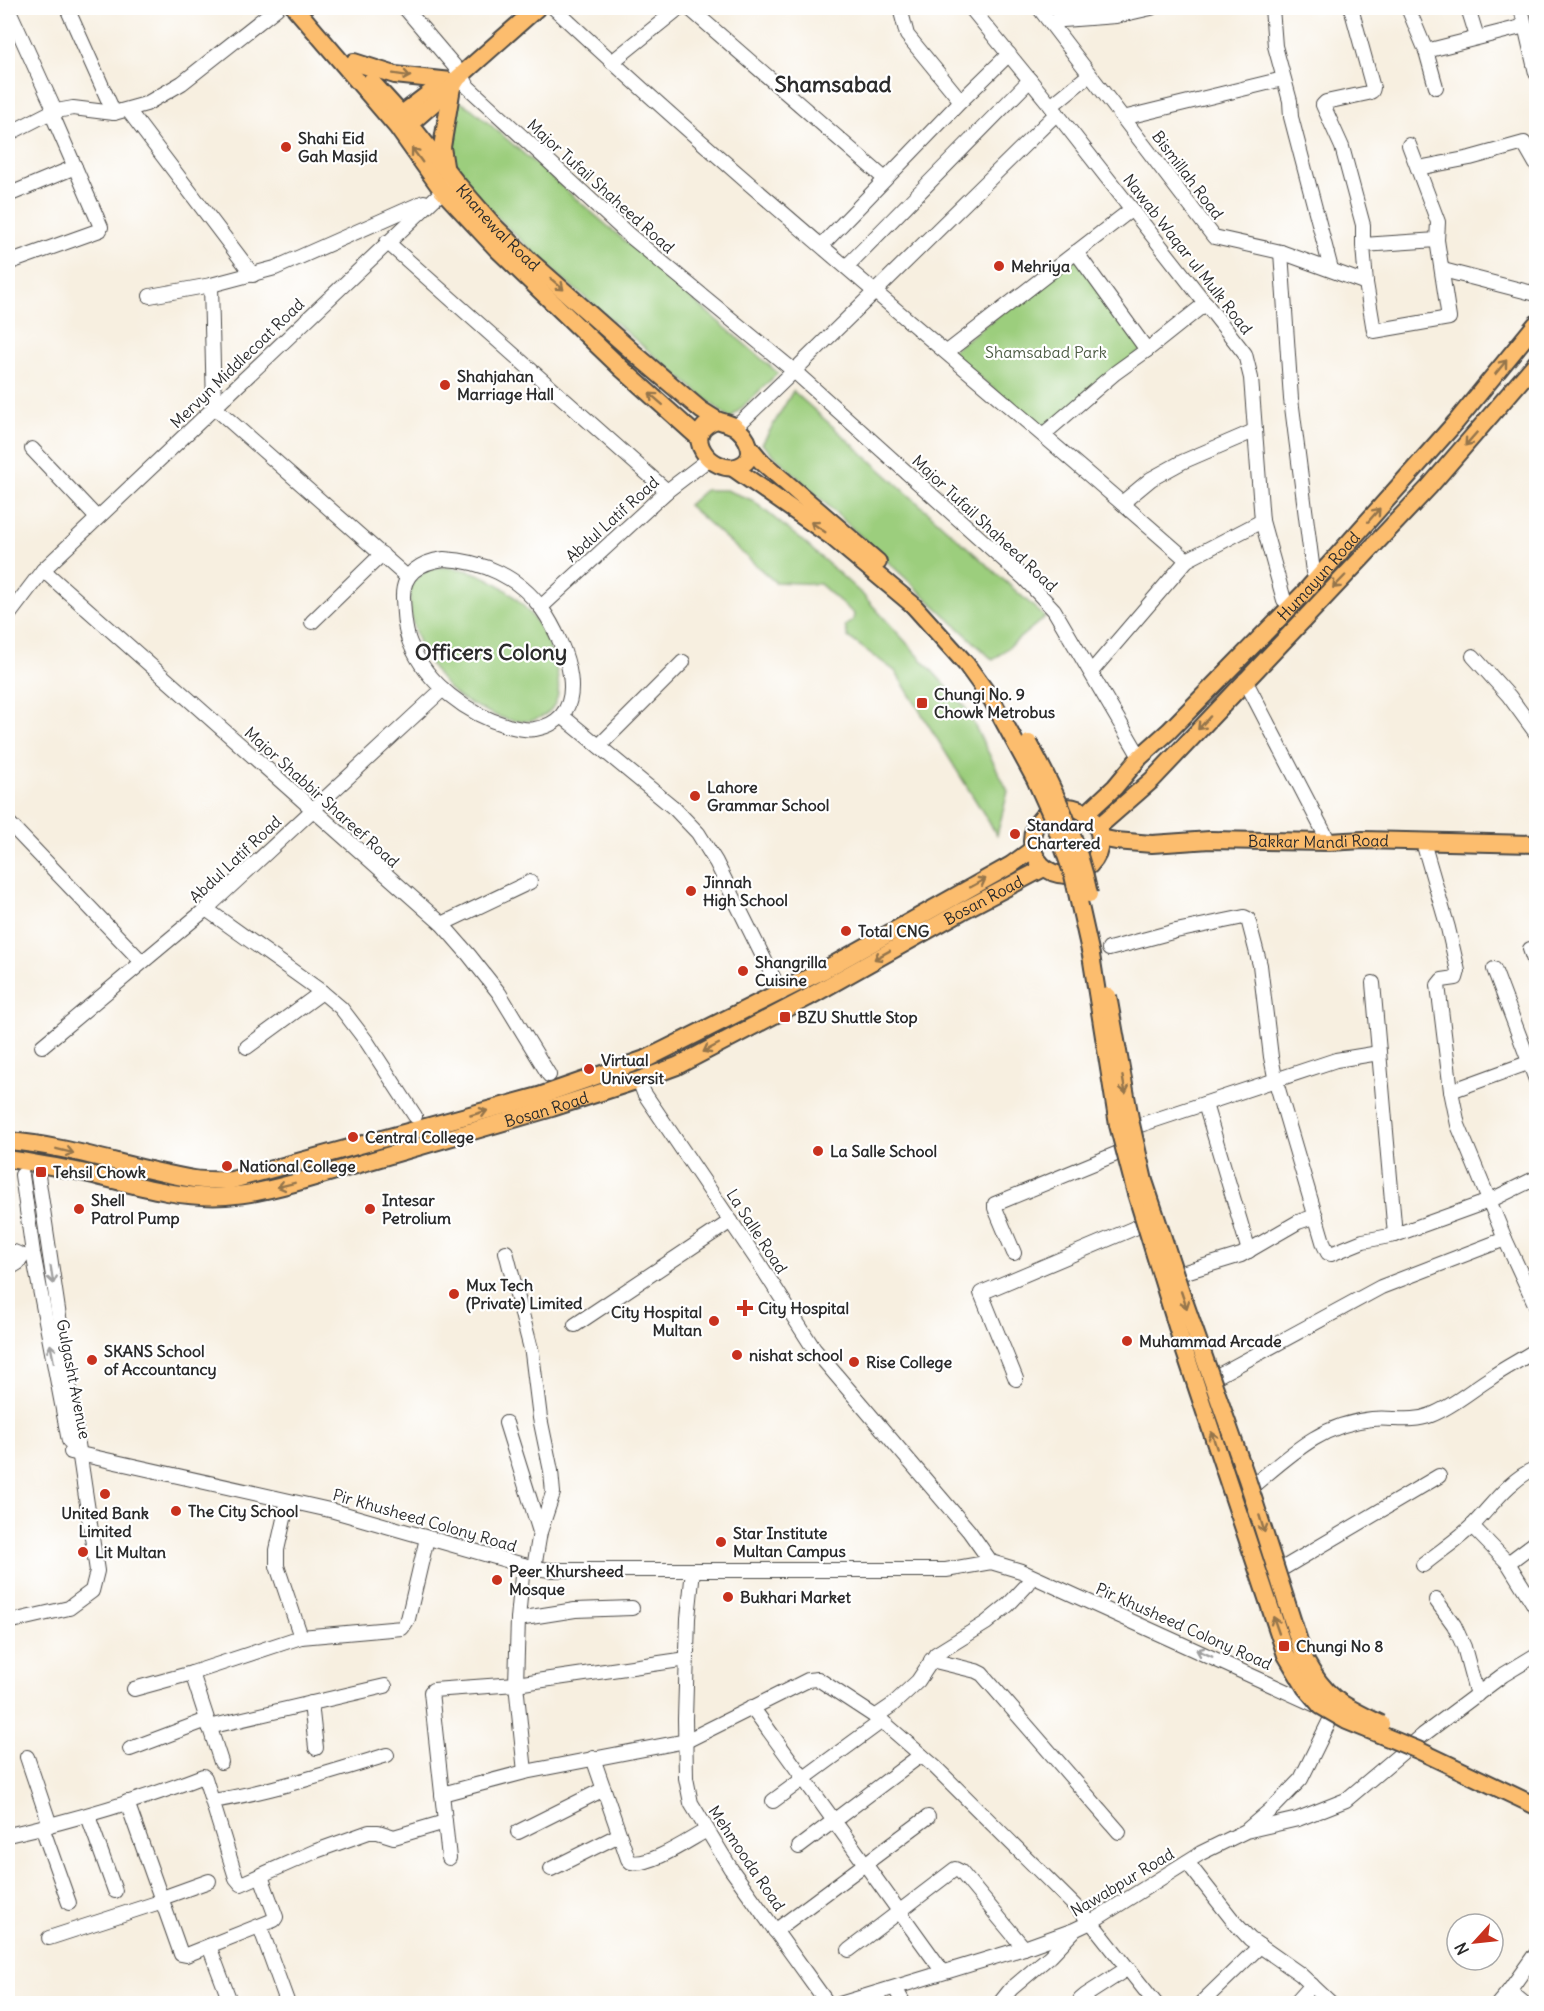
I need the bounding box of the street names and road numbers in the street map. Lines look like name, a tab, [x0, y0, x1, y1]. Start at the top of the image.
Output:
street label: Major Tufail Shaheed Road	[523, 115, 679, 257]
street label: Bismillah Road	[1148, 127, 1228, 223]
street label: Nawab Waqar ul Mulk Road	[1119, 170, 1257, 338]
street label: Khanewal Road	[452, 180, 544, 275]
street label: Mervyn Middlecoat Road	[166, 294, 308, 432]
street label: Major Tufail Shaheed Road	[908, 451, 1062, 595]
street label: Abdul Latif Road	[561, 472, 663, 566]
street label: Humayun Road	[1273, 527, 1364, 624]
street label: Major Shabbir Shareef Road	[241, 722, 403, 872]
street label: Abdul Latif Road	[185, 811, 285, 907]
street label: Bakkar Mandi Road	[1248, 830, 1389, 852]
street label: Bosan Road	[940, 871, 1026, 929]
street label: Bosan Road	[502, 1087, 591, 1131]
street label: La Salle Road	[722, 1185, 792, 1277]
street label: Gulgasht Avenue	[53, 1317, 95, 1441]
street label: Pir Khusheed Colony Road	[331, 1484, 519, 1556]
street label: Pir Khusheed Colony Road	[1093, 1578, 1275, 1674]
street label: Mehmooda Road	[704, 1802, 790, 1914]
street label: Nawabpur Road	[1067, 1843, 1177, 1921]

